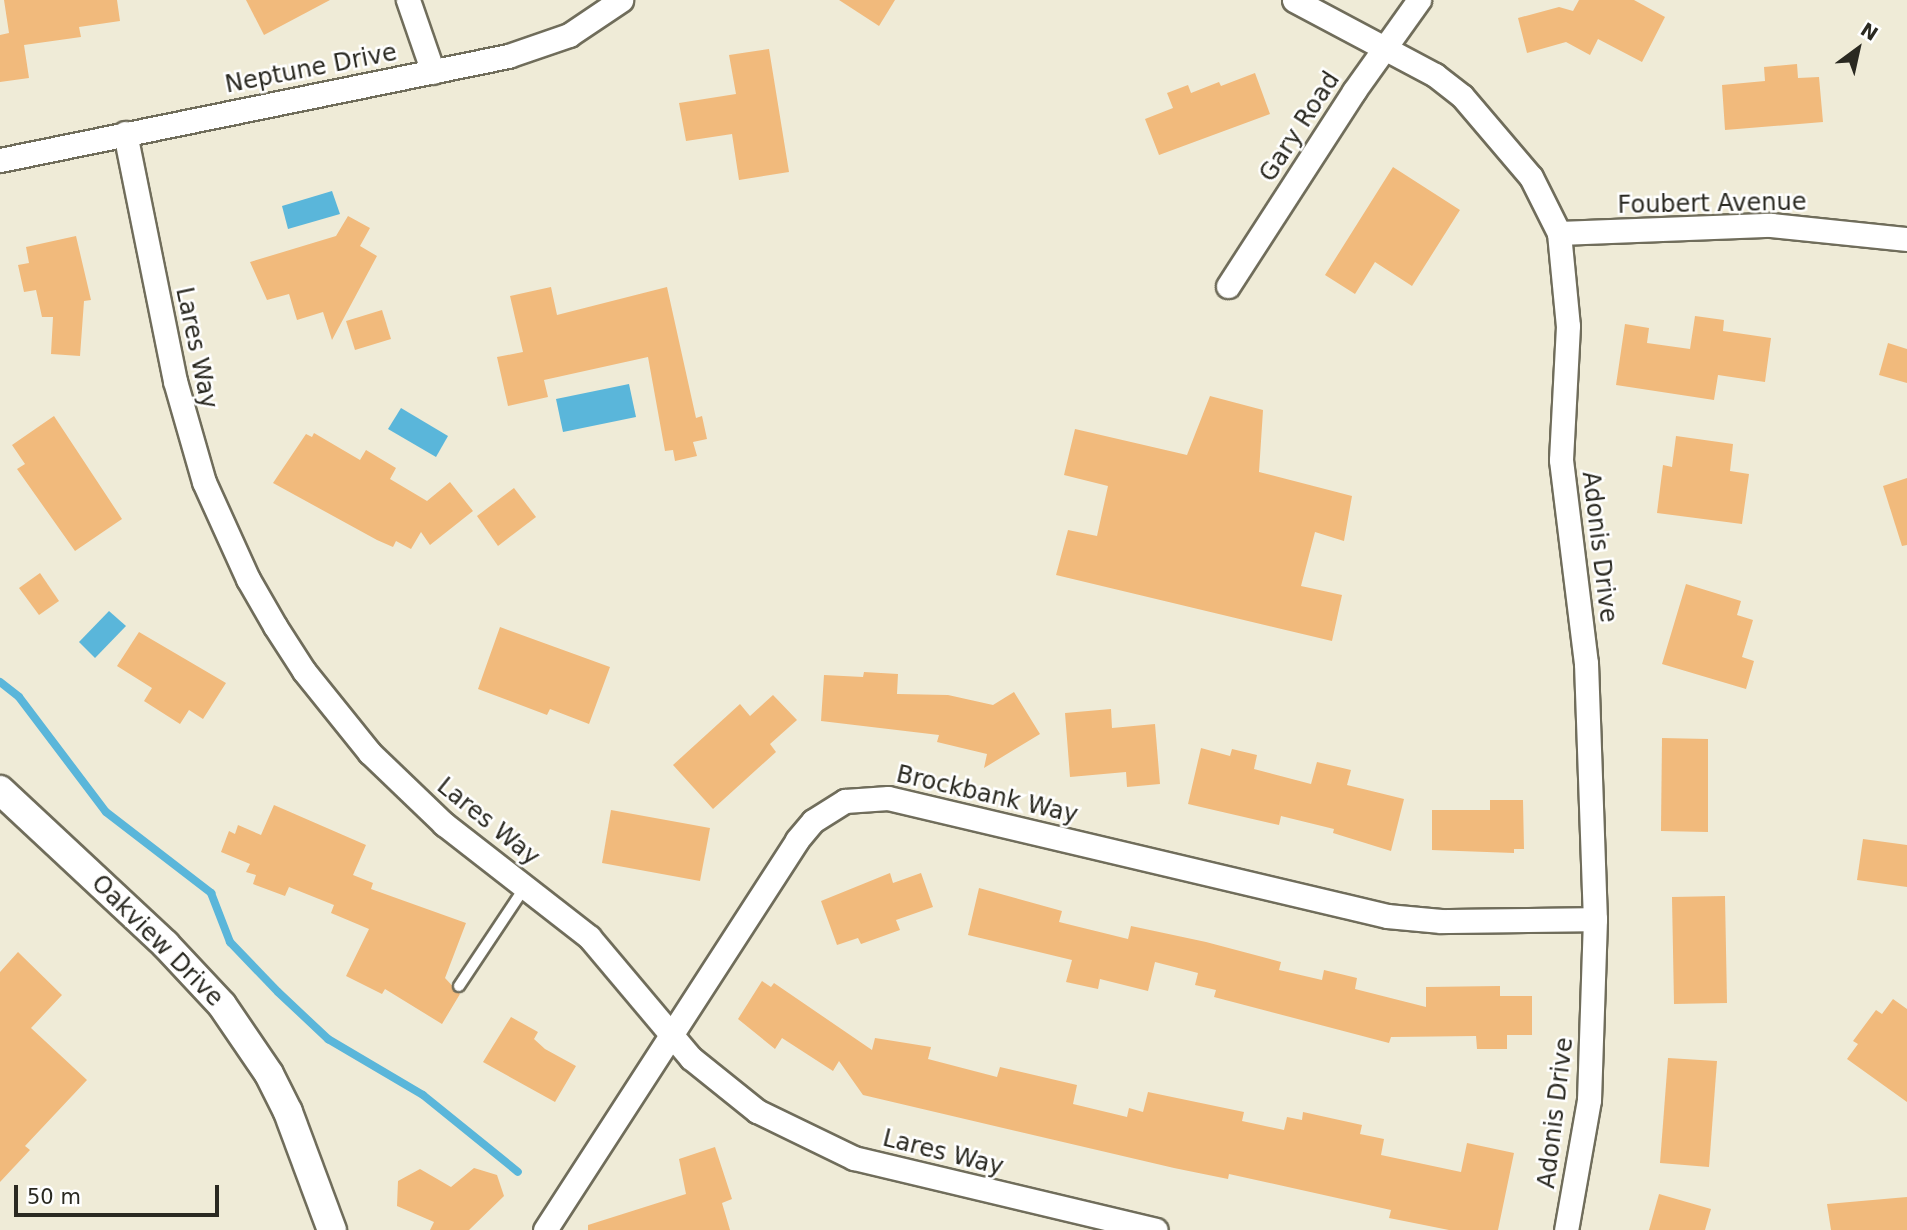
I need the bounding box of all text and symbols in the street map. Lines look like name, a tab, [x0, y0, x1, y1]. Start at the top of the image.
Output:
north arrow	[1823, 14, 1893, 84]
text: N	[1857, 18, 1882, 45]
street label: Neptune Drive	[223, 38, 399, 100]
street label: Gary Road	[1254, 67, 1346, 187]
street label: Foubert Avenue	[1617, 188, 1807, 220]
street label: Lares Way	[169, 285, 223, 411]
street label: Adonis Drive	[1575, 470, 1623, 624]
street label: Brockbank Way	[893, 760, 1081, 830]
street label: Lares Way	[431, 772, 545, 872]
street label: Oakview Drive	[85, 869, 229, 1013]
street label: Adonis Drive	[1532, 1036, 1580, 1190]
street label: Lares Way	[880, 1124, 1006, 1182]
scale bar	[18, 1170, 222, 1214]
text: 50 m	[27, 1185, 81, 1209]

